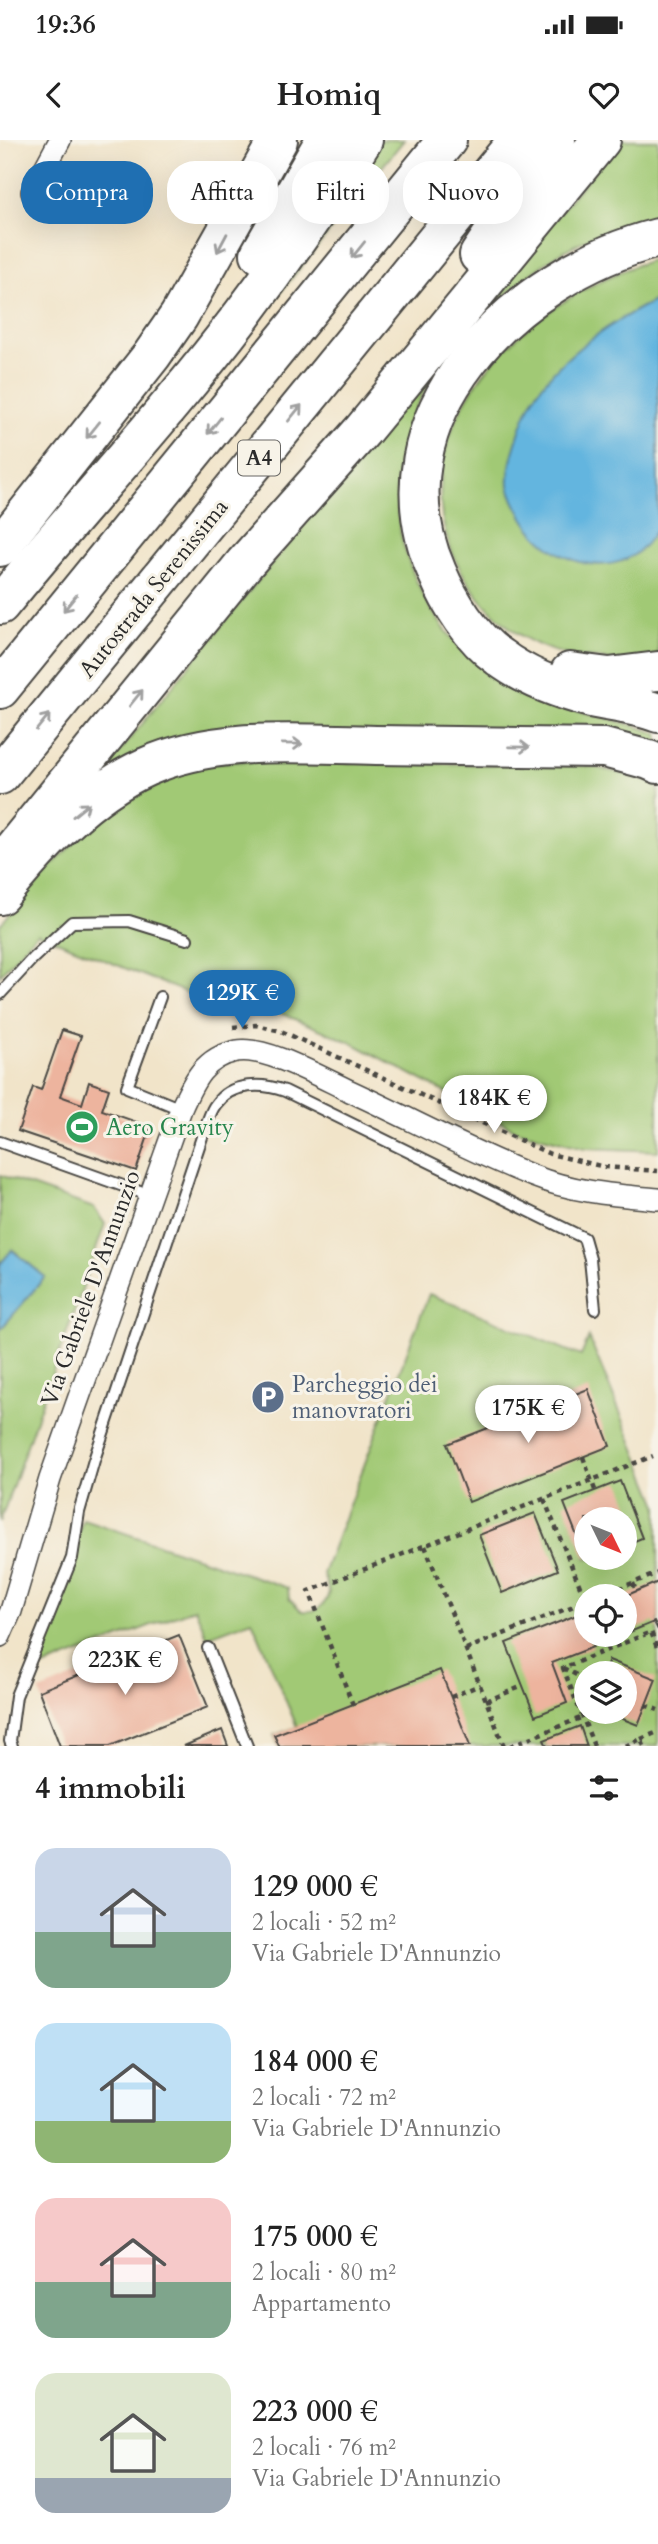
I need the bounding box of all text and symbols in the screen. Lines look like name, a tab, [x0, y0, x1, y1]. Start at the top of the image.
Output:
text: 19:36	[35, 7, 96, 42]
text: Homiq	[277, 73, 381, 117]
icon: back	[35, 76, 73, 114]
icon: heart	[585, 76, 623, 114]
chip: Compra	[21, 161, 153, 224]
chip: Affitta	[167, 161, 278, 224]
chip: Filtri	[292, 161, 389, 224]
chip: Nuovo	[403, 161, 523, 224]
one-way arrow	[215, 232, 228, 253]
one-way arrow	[350, 240, 365, 258]
one-way arrow	[288, 404, 303, 422]
one-way arrow	[206, 417, 222, 435]
one-way arrow	[85, 421, 101, 439]
road number: A4	[238, 440, 280, 476]
street label: Autostrada Serenissima	[72, 492, 235, 684]
one-way arrow	[63, 593, 78, 611]
one-way arrow	[128, 689, 144, 707]
one-way arrow	[36, 714, 51, 732]
one-way arrow	[280, 737, 303, 751]
one-way arrow	[507, 740, 530, 754]
one-way arrow	[71, 802, 89, 818]
pin: 129K €	[185, 970, 299, 1030]
text: 129K €	[205, 977, 279, 1008]
pin: 184K €	[437, 1076, 551, 1135]
text: 184K €	[457, 1082, 531, 1113]
sports icon: Aero Gravity	[63, 1108, 101, 1146]
place label: Aero Gravity	[106, 1112, 234, 1143]
street label: Via Gabriele D'Annunzio	[33, 1166, 148, 1410]
place label: Parcheggio dei manovratori	[292, 1369, 438, 1426]
parking icon: Parcheggio dei manovratori	[249, 1378, 287, 1416]
pin: 175K €	[471, 1386, 585, 1445]
text: 175K €	[491, 1392, 565, 1423]
north arrow	[574, 1507, 637, 1570]
map controls	[574, 1507, 637, 1724]
button: locate	[574, 1584, 637, 1647]
pin: 223K €	[68, 1638, 182, 1697]
text: 223K €	[88, 1644, 162, 1675]
button: layers	[574, 1661, 637, 1724]
text: 4 immobili	[35, 1768, 186, 1809]
icon: filters	[585, 1769, 623, 1807]
text: 129 000 €	[252, 1866, 378, 1907]
icon: home	[91, 1876, 175, 1960]
text: 2 locali · 52 m²	[252, 1907, 396, 1938]
text: Via Gabriele D'Annunzio	[252, 1938, 501, 1969]
text: 184 000 €	[252, 2041, 378, 2082]
icon: home	[91, 2051, 175, 2135]
text: 2 locali · 72 m²	[252, 2082, 396, 2113]
text: Via Gabriele D'Annunzio	[252, 2113, 501, 2144]
text: 175 000 €	[252, 2216, 378, 2257]
icon: home	[91, 2226, 175, 2310]
text: 2 locali · 80 m²	[252, 2257, 396, 2288]
text: Appartamento	[252, 2288, 391, 2319]
text: 223 000 €	[252, 2391, 378, 2432]
icon: home	[91, 2401, 175, 2485]
text: 2 locali · 76 m²	[252, 2432, 396, 2463]
text: Via Gabriele D'Annunzio	[252, 2463, 501, 2494]

